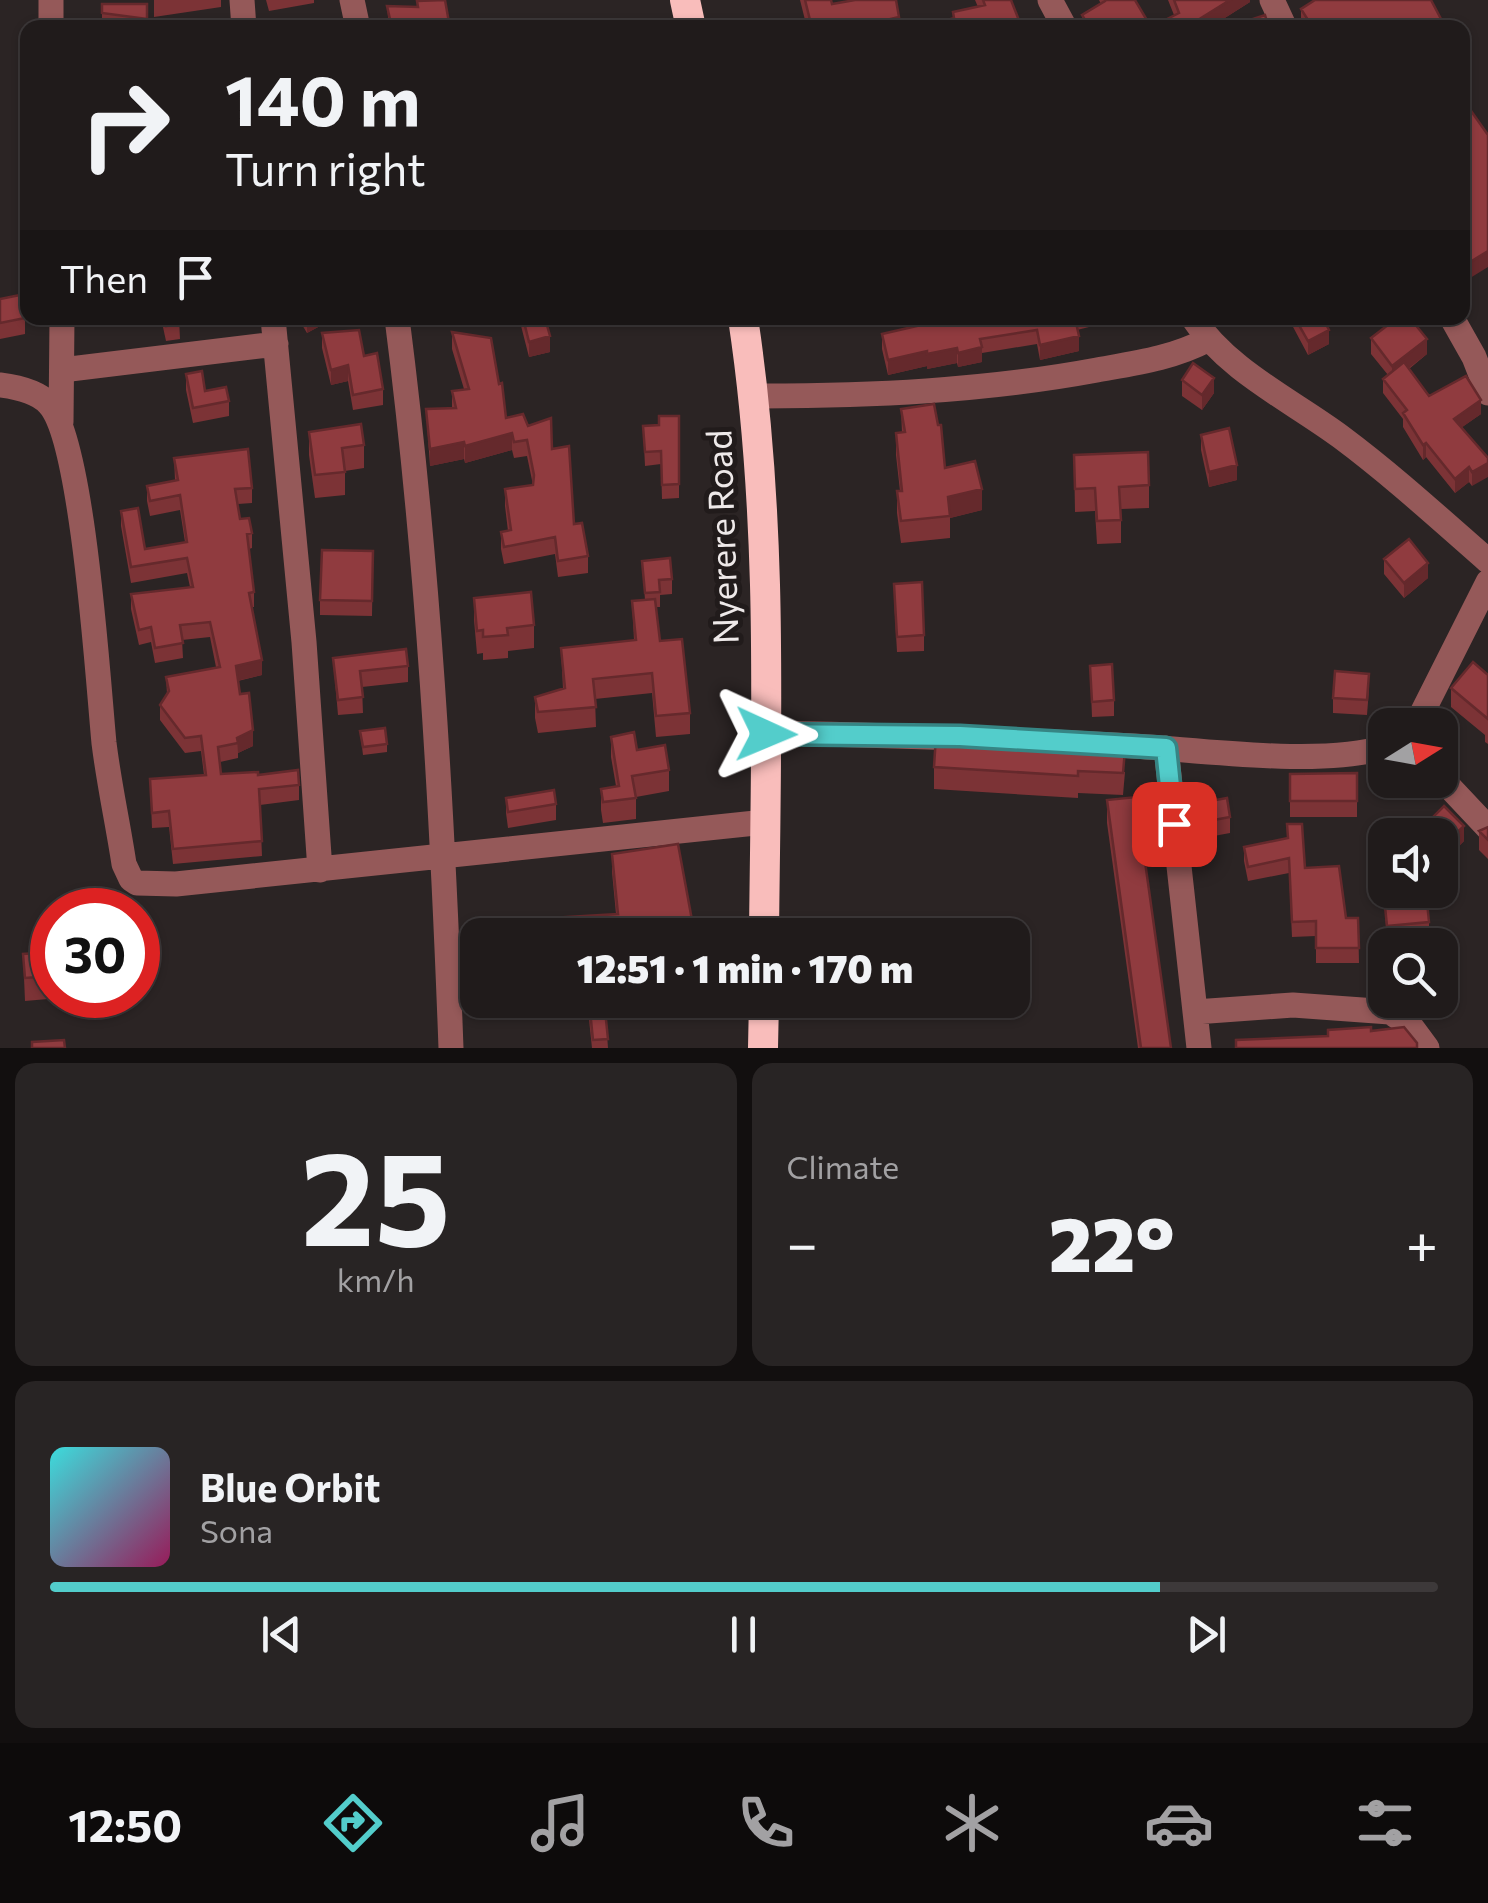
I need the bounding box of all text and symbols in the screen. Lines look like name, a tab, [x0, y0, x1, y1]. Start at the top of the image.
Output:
text: 140 m	[225, 55, 421, 140]
icon: right	[60, 60, 190, 190]
text: Turn right	[225, 140, 426, 195]
icon: arrive	[168, 250, 223, 305]
text: Then	[60, 254, 148, 301]
street label: Nyerere Road	[695, 429, 746, 645]
position arrow	[714, 682, 818, 786]
north arrow	[1368, 708, 1458, 798]
map controls	[1368, 708, 1458, 1018]
pin	[1132, 782, 1217, 867]
icon: arrive	[1147, 797, 1202, 852]
button: sound	[1368, 818, 1458, 908]
speed limit sign: 30	[30, 888, 160, 1018]
button: search	[1368, 928, 1458, 1018]
text: 12:51 · 1 min · 170 m	[577, 944, 913, 991]
text: 25	[301, 1114, 451, 1273]
text: Climate	[787, 1146, 899, 1186]
text: 22°	[1049, 1196, 1175, 1287]
text: −	[787, 1208, 818, 1275]
text: +	[1406, 1208, 1438, 1275]
text: km/h	[337, 1259, 415, 1299]
text: Blue Orbit	[200, 1463, 380, 1510]
text: Sona	[200, 1510, 273, 1550]
icon: previous	[254, 1607, 309, 1662]
icon: pause	[716, 1607, 771, 1662]
icon: next	[1179, 1607, 1234, 1662]
icon: directions	[318, 1788, 388, 1858]
icon: music	[525, 1788, 595, 1858]
icon: phone	[731, 1788, 801, 1858]
icon: climate	[937, 1788, 1007, 1858]
icon: car	[1144, 1788, 1214, 1858]
icon: filters	[1350, 1788, 1420, 1858]
text: 12:50	[68, 1796, 182, 1851]

